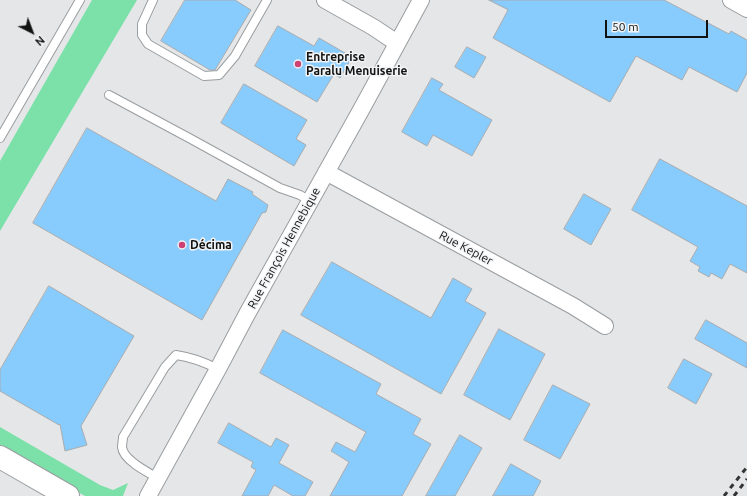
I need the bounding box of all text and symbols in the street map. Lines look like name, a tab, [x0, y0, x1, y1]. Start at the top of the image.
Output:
north arrow	[12, 12, 52, 52]
scale bar	[607, 12, 710, 38]
text: 50 m	[612, 20, 639, 33]
text: N	[33, 34, 47, 48]
place label: Entreprise Paralu Menuiserie	[306, 50, 407, 78]
marker: Entreprise Paralu Menuiserie	[293, 59, 303, 69]
street label: Rue François Hennebique	[245, 185, 323, 311]
street label: Rue Kepler	[437, 228, 495, 268]
place label: Décima	[190, 238, 232, 252]
marker: Décima	[177, 240, 187, 250]

